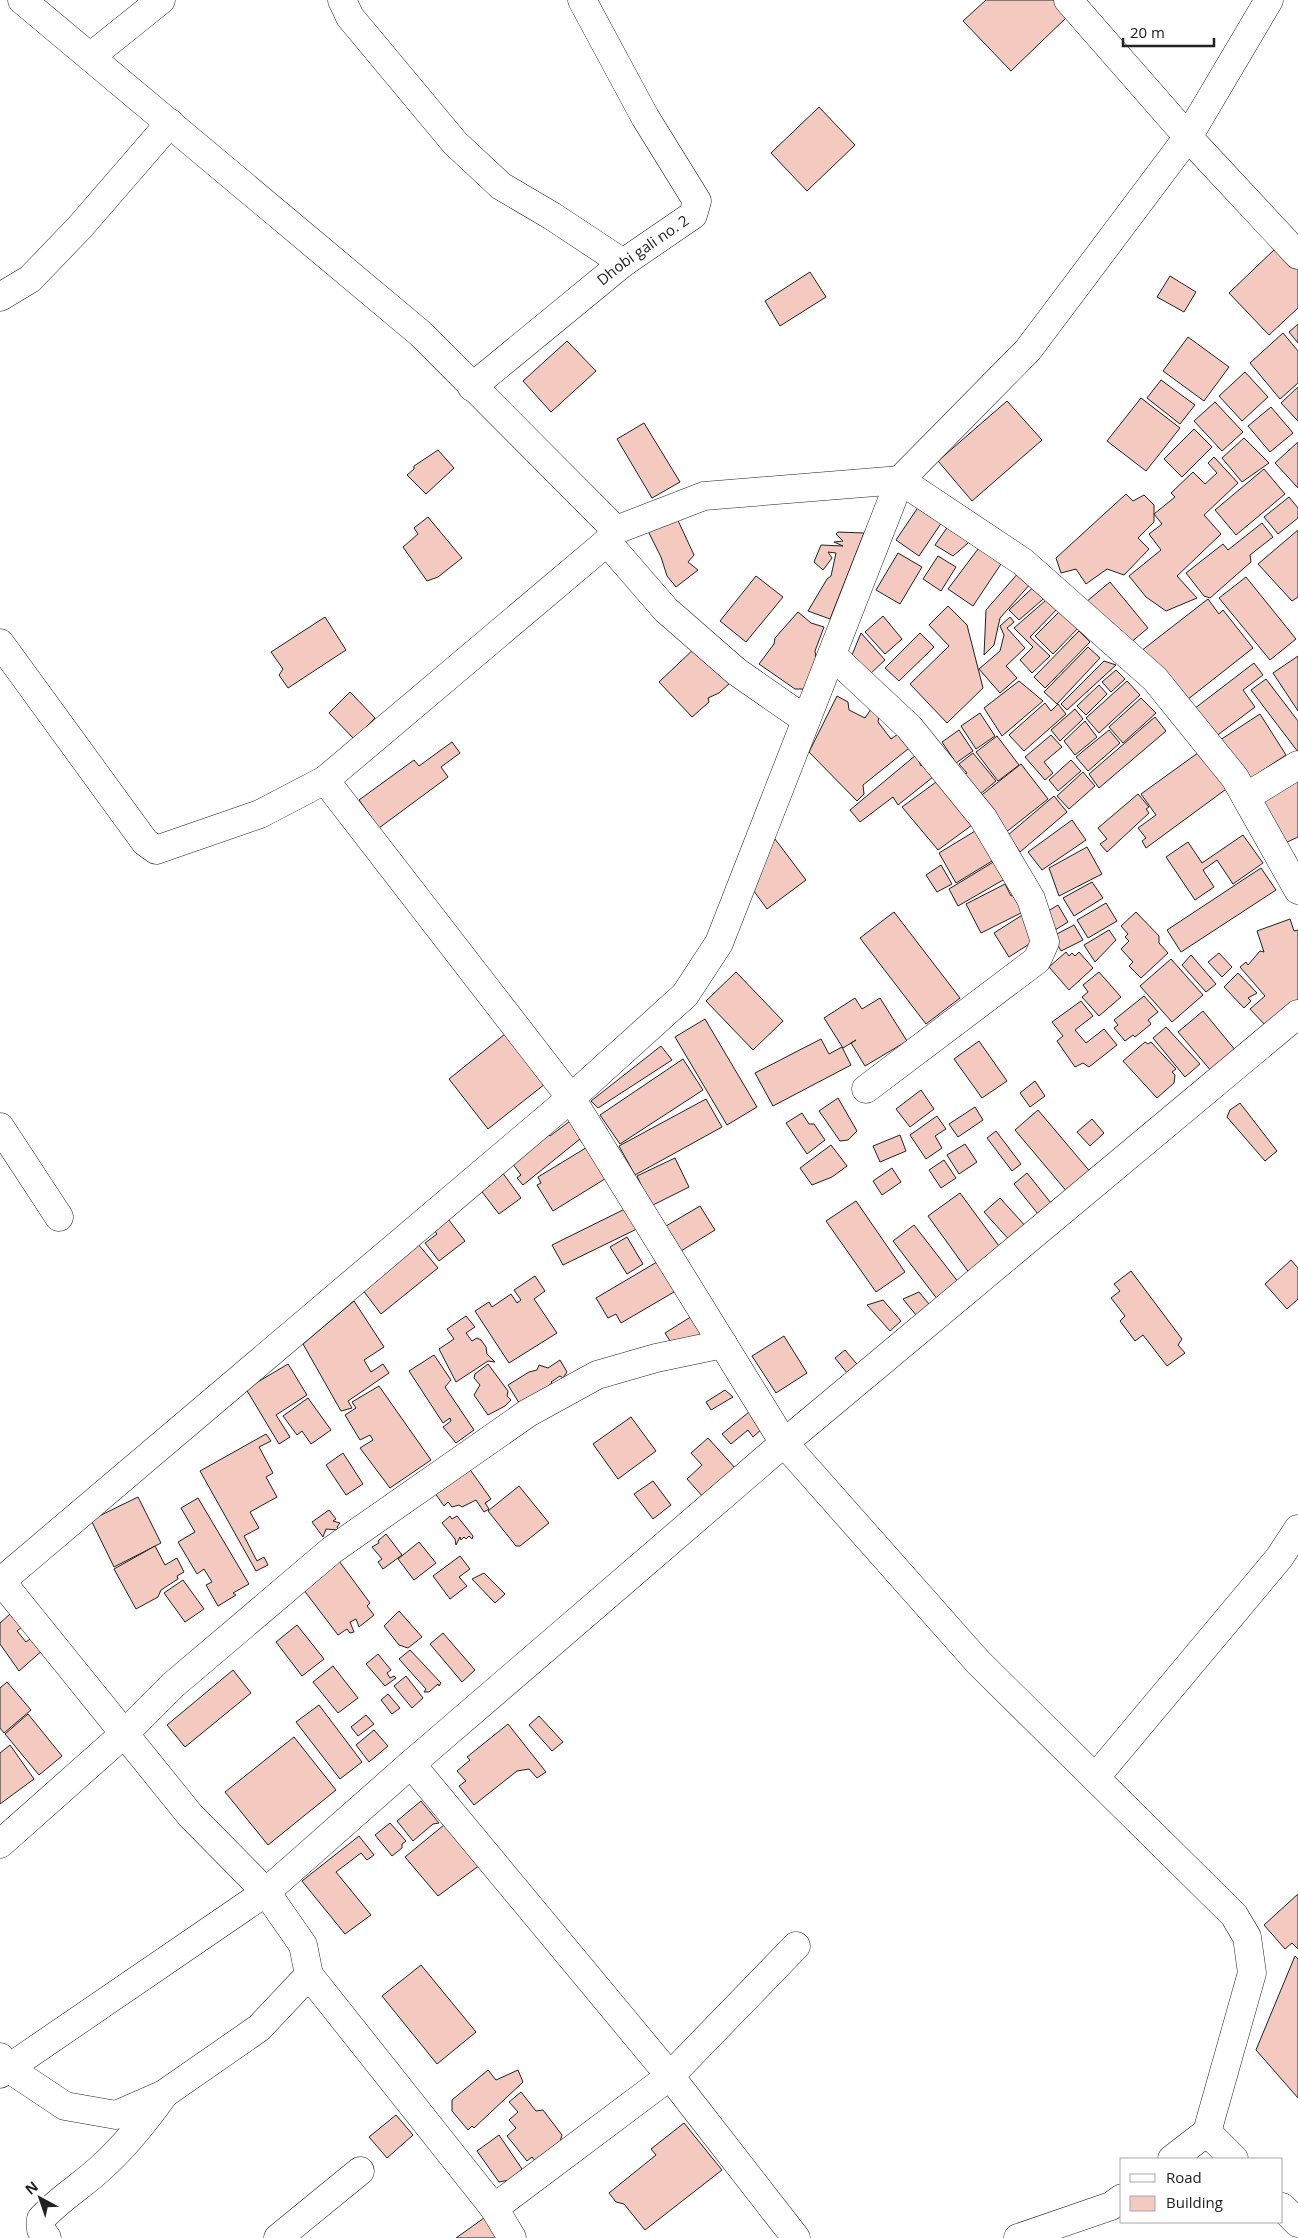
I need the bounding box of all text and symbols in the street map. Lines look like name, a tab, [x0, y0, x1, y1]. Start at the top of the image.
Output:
scale bar	[1123, 15, 1214, 47]
text: 20 m	[1130, 22, 1165, 42]
street label: Dhobi gali no. 2	[592, 210, 692, 289]
legend	[1120, 2158, 1283, 2223]
text: Road	[1166, 2167, 1202, 2187]
north arrow	[15, 2173, 65, 2223]
text: N	[21, 2177, 42, 2199]
text: Building	[1166, 2192, 1223, 2212]

